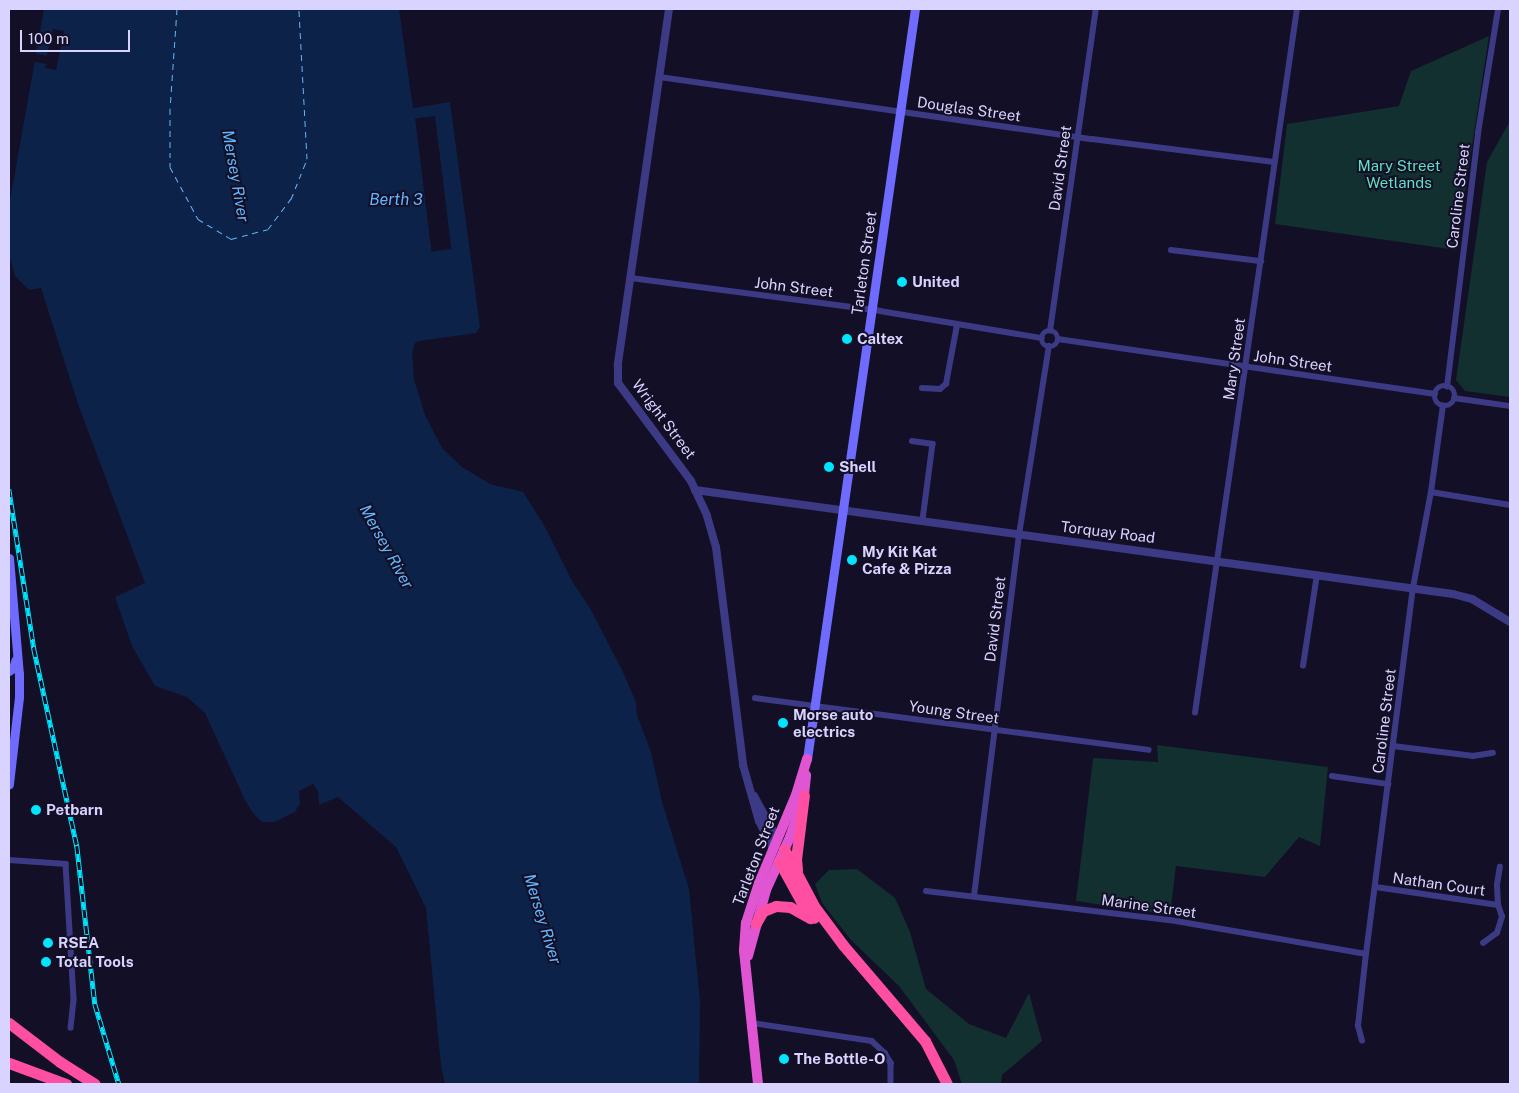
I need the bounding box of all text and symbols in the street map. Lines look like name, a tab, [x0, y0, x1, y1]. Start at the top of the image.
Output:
scale bar	[22, 20, 132, 52]
text: 100 m	[28, 30, 69, 47]
street label: Douglas Street	[916, 93, 1022, 125]
street label: David Street	[1045, 124, 1075, 212]
water label: Mersey River	[217, 128, 253, 224]
street label: Caroline Street	[1443, 142, 1473, 250]
park label: Mary Street Wetlands	[1357, 156, 1441, 191]
water label: Berth 3	[369, 190, 423, 210]
street label: Tarleton Street	[848, 210, 880, 316]
street label: John Street	[754, 273, 834, 301]
place label: United	[912, 273, 960, 291]
marker: United	[896, 276, 908, 288]
street label: Mary Street	[1219, 317, 1249, 401]
place label: Caltex	[857, 330, 903, 348]
marker: Caltex	[841, 333, 853, 345]
street label: John Street	[1253, 347, 1333, 375]
street label: Wright Street	[628, 376, 700, 462]
place label: Shell	[839, 458, 877, 476]
marker: Shell	[823, 461, 835, 473]
water label: Mersey River	[355, 502, 417, 592]
street label: Torquay Road	[1060, 517, 1156, 547]
place label: My Kit Kat Cafe & Pizza	[862, 542, 952, 577]
marker: My Kit Kat Cafe & Pizza	[846, 554, 858, 566]
street label: David Street	[981, 575, 1009, 663]
street label: Caroline Street	[1369, 667, 1399, 775]
street label: Young Street	[908, 697, 1000, 727]
place label: Morse auto electrics	[793, 705, 873, 740]
marker: Morse auto electrics	[777, 717, 789, 729]
place label: Petbarn	[46, 801, 103, 819]
marker: Petbarn	[30, 804, 42, 816]
street label: Tarleton Street	[729, 804, 783, 908]
street label: Nathan Court	[1392, 869, 1486, 899]
water label: Mersey River	[519, 872, 565, 966]
street label: Marine Street	[1100, 890, 1198, 922]
place label: RSEA	[58, 934, 99, 952]
marker: RSEA	[42, 937, 54, 949]
place label: Total Tools	[56, 953, 134, 971]
marker: Total Tools	[40, 956, 52, 968]
place label: The Bottle-O	[794, 1050, 885, 1068]
marker: The Bottle-O	[778, 1053, 790, 1065]

